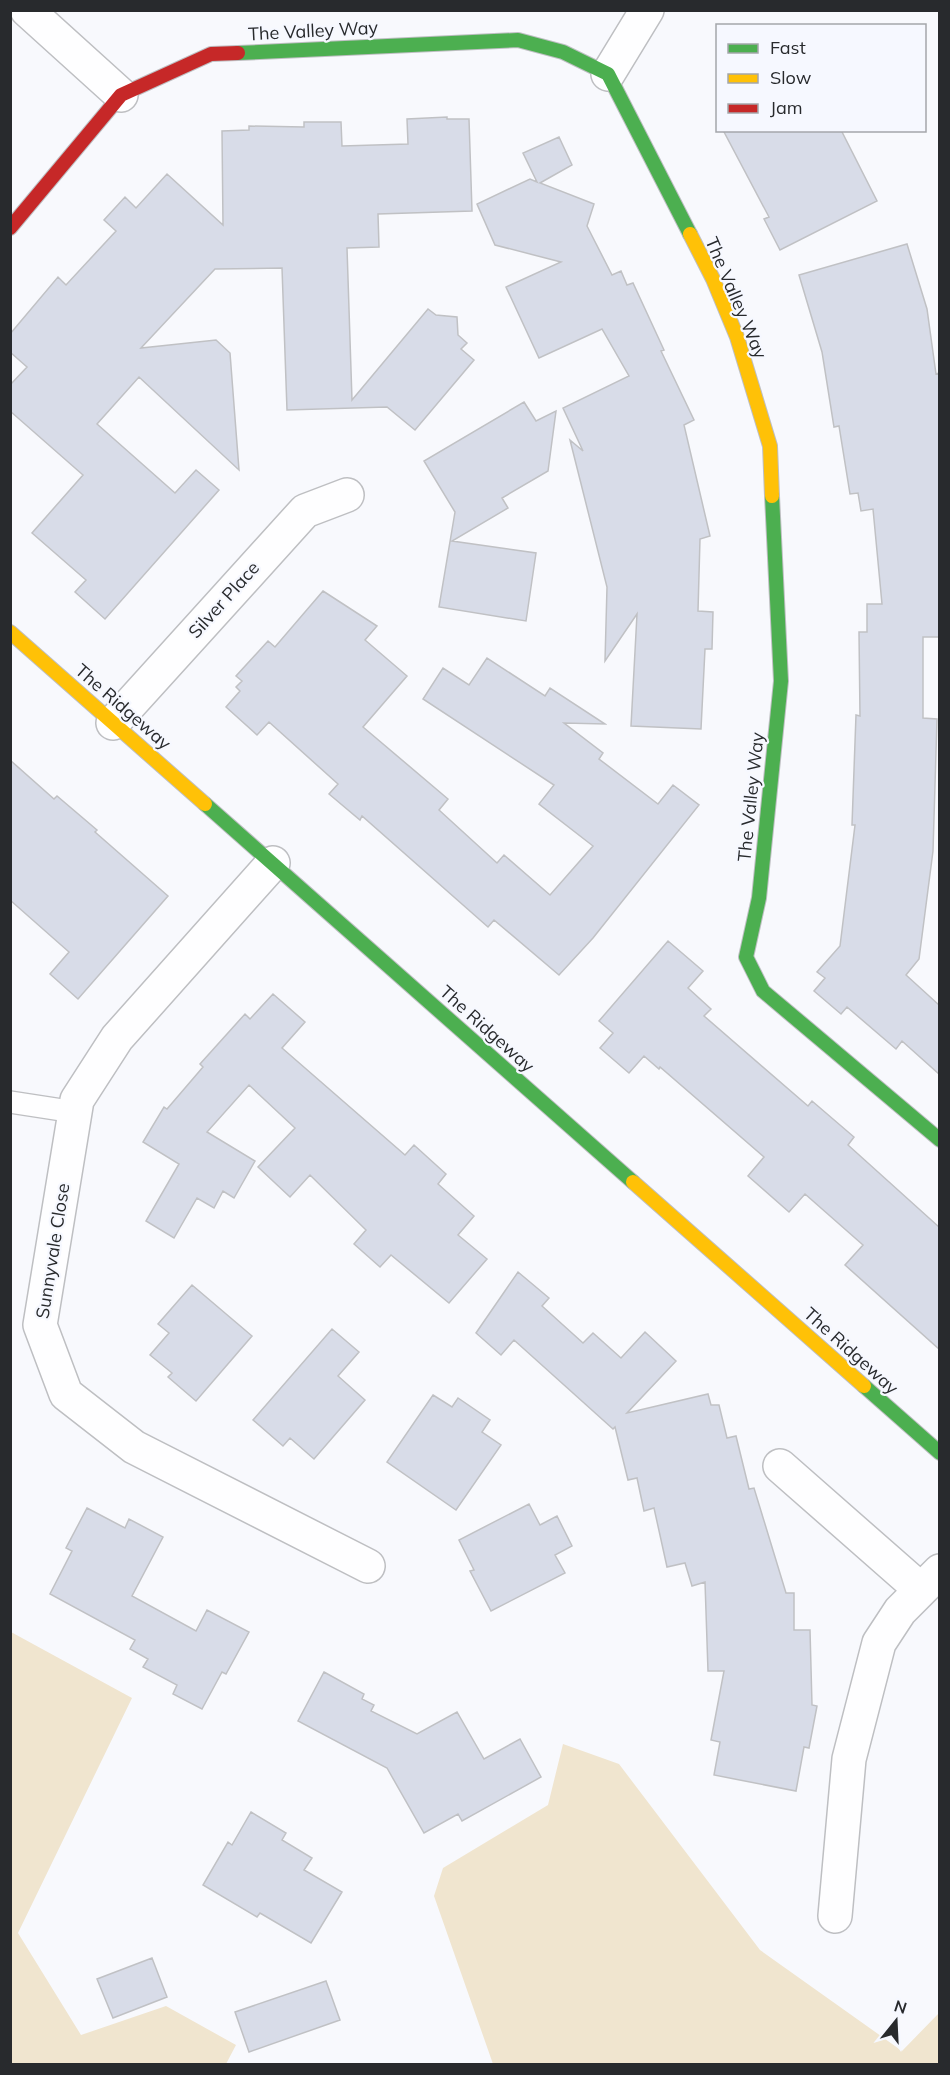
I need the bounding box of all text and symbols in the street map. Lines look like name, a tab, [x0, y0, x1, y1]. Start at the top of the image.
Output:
street label: The Valley Way	[247, 16, 379, 45]
legend	[716, 24, 926, 132]
text: Fast	[770, 36, 806, 59]
text: Slow	[770, 66, 812, 89]
text: Jam	[770, 96, 803, 119]
street label: The Valley Way	[700, 233, 773, 363]
street label: Silver Place	[183, 556, 264, 643]
street label: The Ridgeway	[71, 659, 176, 755]
street label: The Valley Way	[732, 731, 769, 863]
street label: The Ridgeway	[435, 980, 540, 1078]
street label: Sunnyvale Close	[30, 1182, 75, 1320]
street label: The Ridgeway	[799, 1302, 904, 1400]
north arrow	[866, 1991, 926, 2051]
text: N	[892, 1995, 909, 2018]

